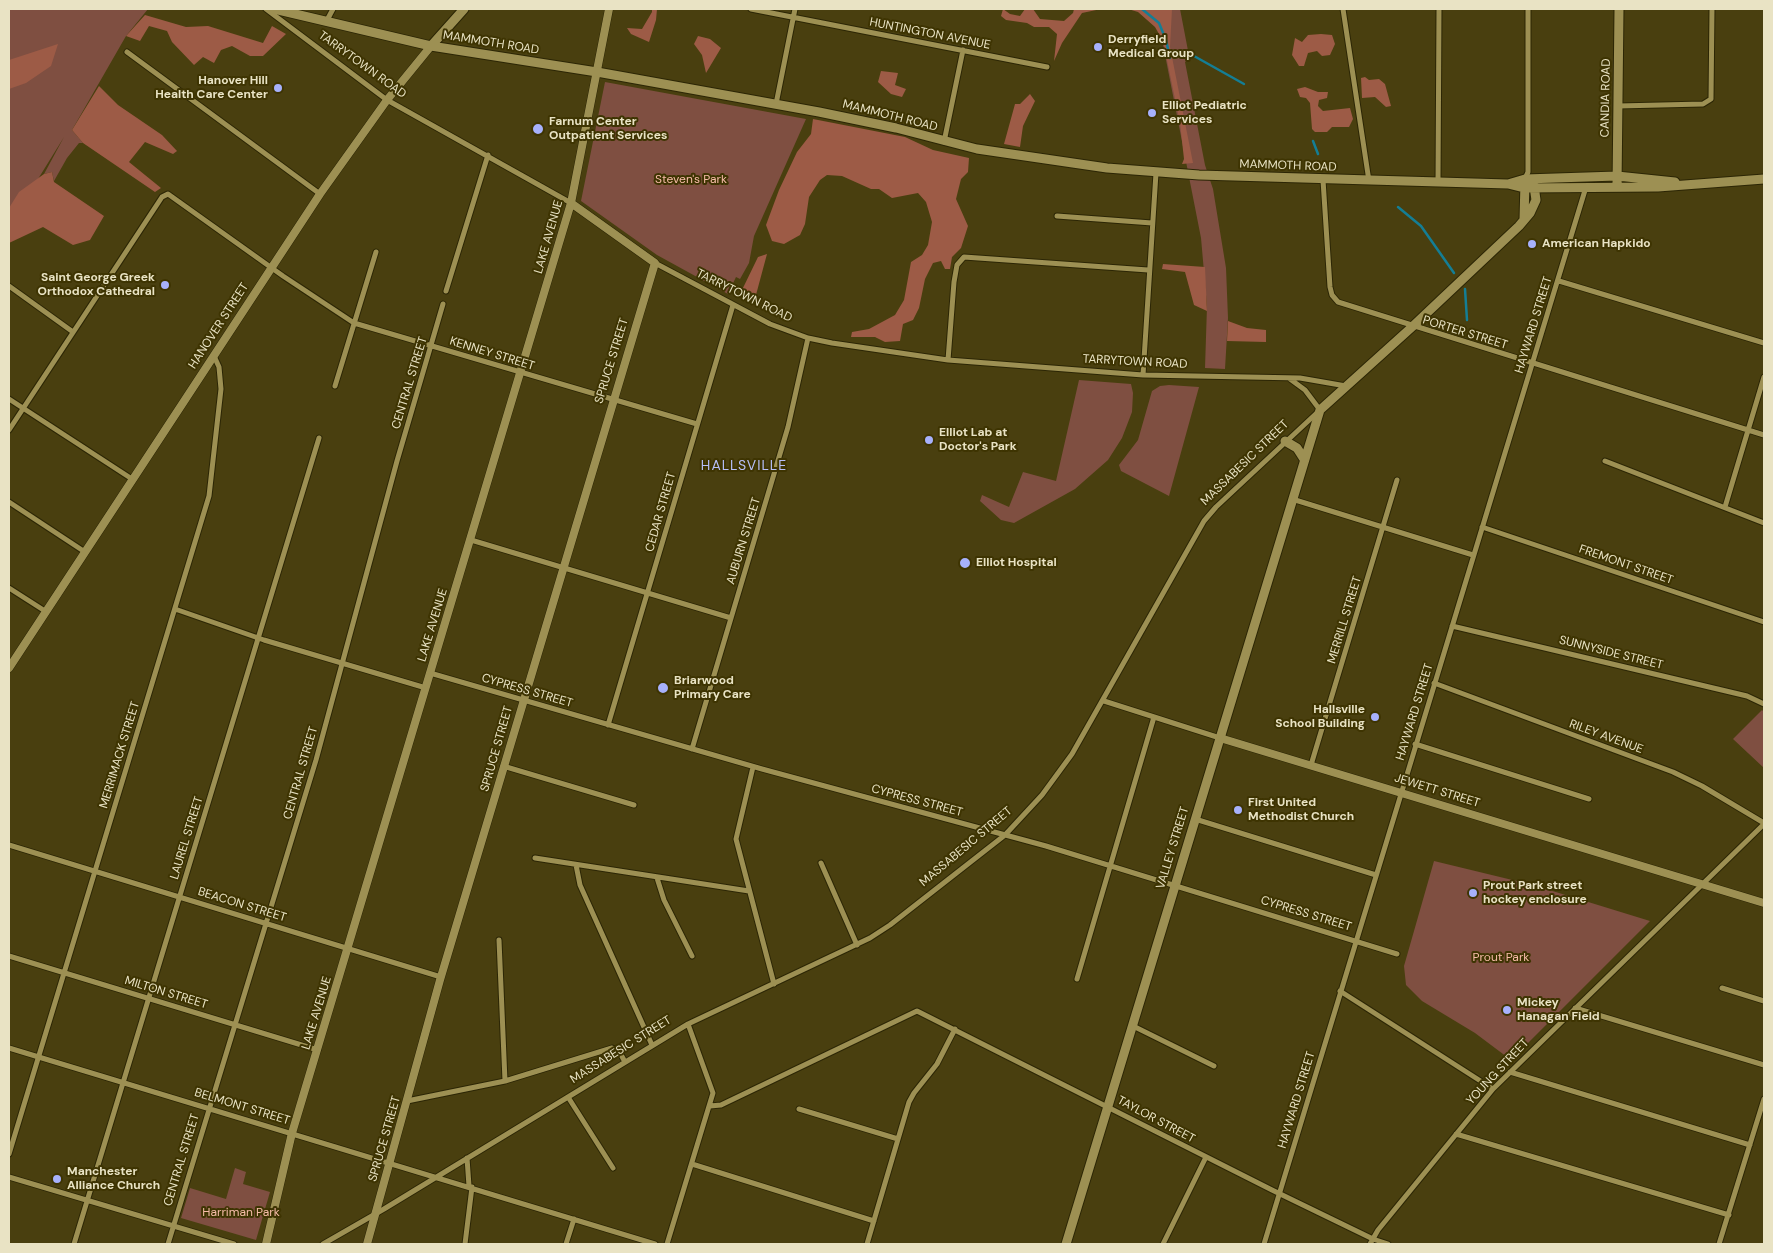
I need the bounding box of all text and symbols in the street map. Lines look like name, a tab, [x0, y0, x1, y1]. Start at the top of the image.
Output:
street label: HUNTINGTON AVENUE	[868, 15, 992, 53]
street label: TARRYTOWN ROAD	[315, 28, 409, 102]
street label: MAMMOTH ROAD	[442, 28, 540, 58]
place label: Derryfield Medical Group	[1108, 33, 1194, 61]
marker: Derryfield Medical Group	[1092, 41, 1104, 53]
street label: CANDIA ROAD	[1598, 58, 1614, 138]
place label: Hanover Hill Health Care Center	[155, 74, 268, 102]
marker: Hanover Hill Health Care Center	[272, 82, 284, 94]
street label: MAMMOTH ROAD	[841, 97, 939, 135]
place label: Elliot Pediatric Services	[1162, 99, 1247, 127]
marker: Elliot Pediatric Services	[1146, 107, 1158, 119]
place label: Farnum Center Outpatient Services	[549, 115, 667, 143]
marker: Farnum Center Outpatient Services	[531, 122, 545, 136]
street label: MAMMOTH ROAD	[1239, 157, 1337, 175]
park label: Steven's Park	[655, 173, 727, 187]
street label: LAKE AVENUE	[532, 199, 566, 275]
place label: American Hapkido	[1542, 237, 1651, 251]
marker: American Hapkido	[1526, 238, 1538, 250]
street label: TARRYTOWN ROAD	[694, 267, 794, 325]
place label: Saint George Greek Orthodox Cathedral	[38, 271, 155, 299]
street label: HAYWARD STREET	[1512, 275, 1556, 375]
marker: Saint George Greek Orthodox Cathedral	[159, 279, 171, 291]
street label: HANOVER STREET	[186, 280, 252, 372]
street label: PORTER STREET	[1421, 313, 1509, 353]
street label: SPRUCE STREET	[592, 317, 632, 405]
street label: KENNEY STREET	[448, 334, 536, 374]
street label: CENTRAL STREET	[389, 335, 431, 431]
street label: TARRYTOWN ROAD	[1082, 352, 1188, 372]
street label: MASSABESIC STREET	[1198, 417, 1292, 509]
place label: Elliot Lab at Doctor's Park	[939, 426, 1017, 454]
marker: Elliot Lab at Doctor's Park	[923, 434, 935, 446]
district label: HALLSVILLE	[700, 458, 788, 474]
street label: CEDAR STREET	[643, 470, 679, 554]
street label: AUBURN STREET	[724, 496, 764, 586]
street label: FREMONT STREET	[1577, 542, 1675, 588]
marker: Elliot Hospital	[958, 556, 972, 570]
place label: Elliot Hospital	[976, 556, 1057, 570]
street label: MERRILL STREET	[1325, 575, 1365, 665]
street label: LAKE AVENUE	[415, 587, 451, 663]
street label: SUNNYSIDE STREET	[1557, 633, 1665, 673]
street label: HAYWARD STREET	[1393, 662, 1437, 762]
street label: CYPRESS STREET	[480, 671, 574, 711]
place label: Briarwood Primary Care	[674, 674, 751, 702]
marker: Briarwood Primary Care	[656, 681, 670, 695]
street label: MERRIMACK STREET	[97, 700, 143, 810]
place label: Hallsville School Building	[1275, 703, 1365, 731]
street label: SPRUCE STREET	[478, 705, 516, 793]
marker: Hallsville School Building	[1369, 711, 1381, 723]
street label: RILEY AVENUE	[1567, 717, 1645, 757]
street label: CENTRAL STREET	[281, 725, 321, 821]
street label: JEWETT STREET	[1392, 771, 1482, 811]
street label: CYPRESS STREET	[870, 782, 964, 820]
street label: LAUREL STREET	[168, 795, 206, 881]
place label: First United Methodist Church	[1248, 796, 1354, 824]
street label: MASSABESIC STREET	[917, 804, 1015, 890]
marker: First United Methodist Church	[1232, 804, 1244, 816]
street label: VALLEY STREET	[1154, 805, 1192, 891]
place label: Prout Park street hockey enclosure	[1483, 879, 1587, 907]
street label: BEACON STREET	[196, 885, 288, 925]
marker: Prout Park street hockey enclosure	[1467, 887, 1479, 899]
street label: CYPRESS STREET	[1259, 893, 1353, 935]
park label: Prout Park	[1473, 951, 1529, 965]
street label: MILTON STREET	[123, 974, 209, 1012]
street label: LAKE AVENUE	[299, 975, 335, 1051]
place label: Mickey Hanagan Field	[1517, 996, 1600, 1024]
marker: Mickey Hanagan Field	[1501, 1004, 1513, 1016]
street label: MASSABESIC STREET	[568, 1013, 674, 1087]
street label: YOUNG STREET	[1464, 1036, 1532, 1108]
street label: HAYWARD STREET	[1275, 1050, 1319, 1150]
street label: BELMONT STREET	[193, 1086, 291, 1128]
street label: TAYLOR STREET	[1115, 1093, 1197, 1147]
street label: SPRUCE STREET	[366, 1095, 404, 1183]
street label: CENTRAL STREET	[161, 1112, 203, 1208]
place label: Manchester Alliance Church	[67, 1165, 160, 1193]
marker: Manchester Alliance Church	[51, 1173, 63, 1185]
park label: Harriman Park	[202, 1206, 280, 1220]

